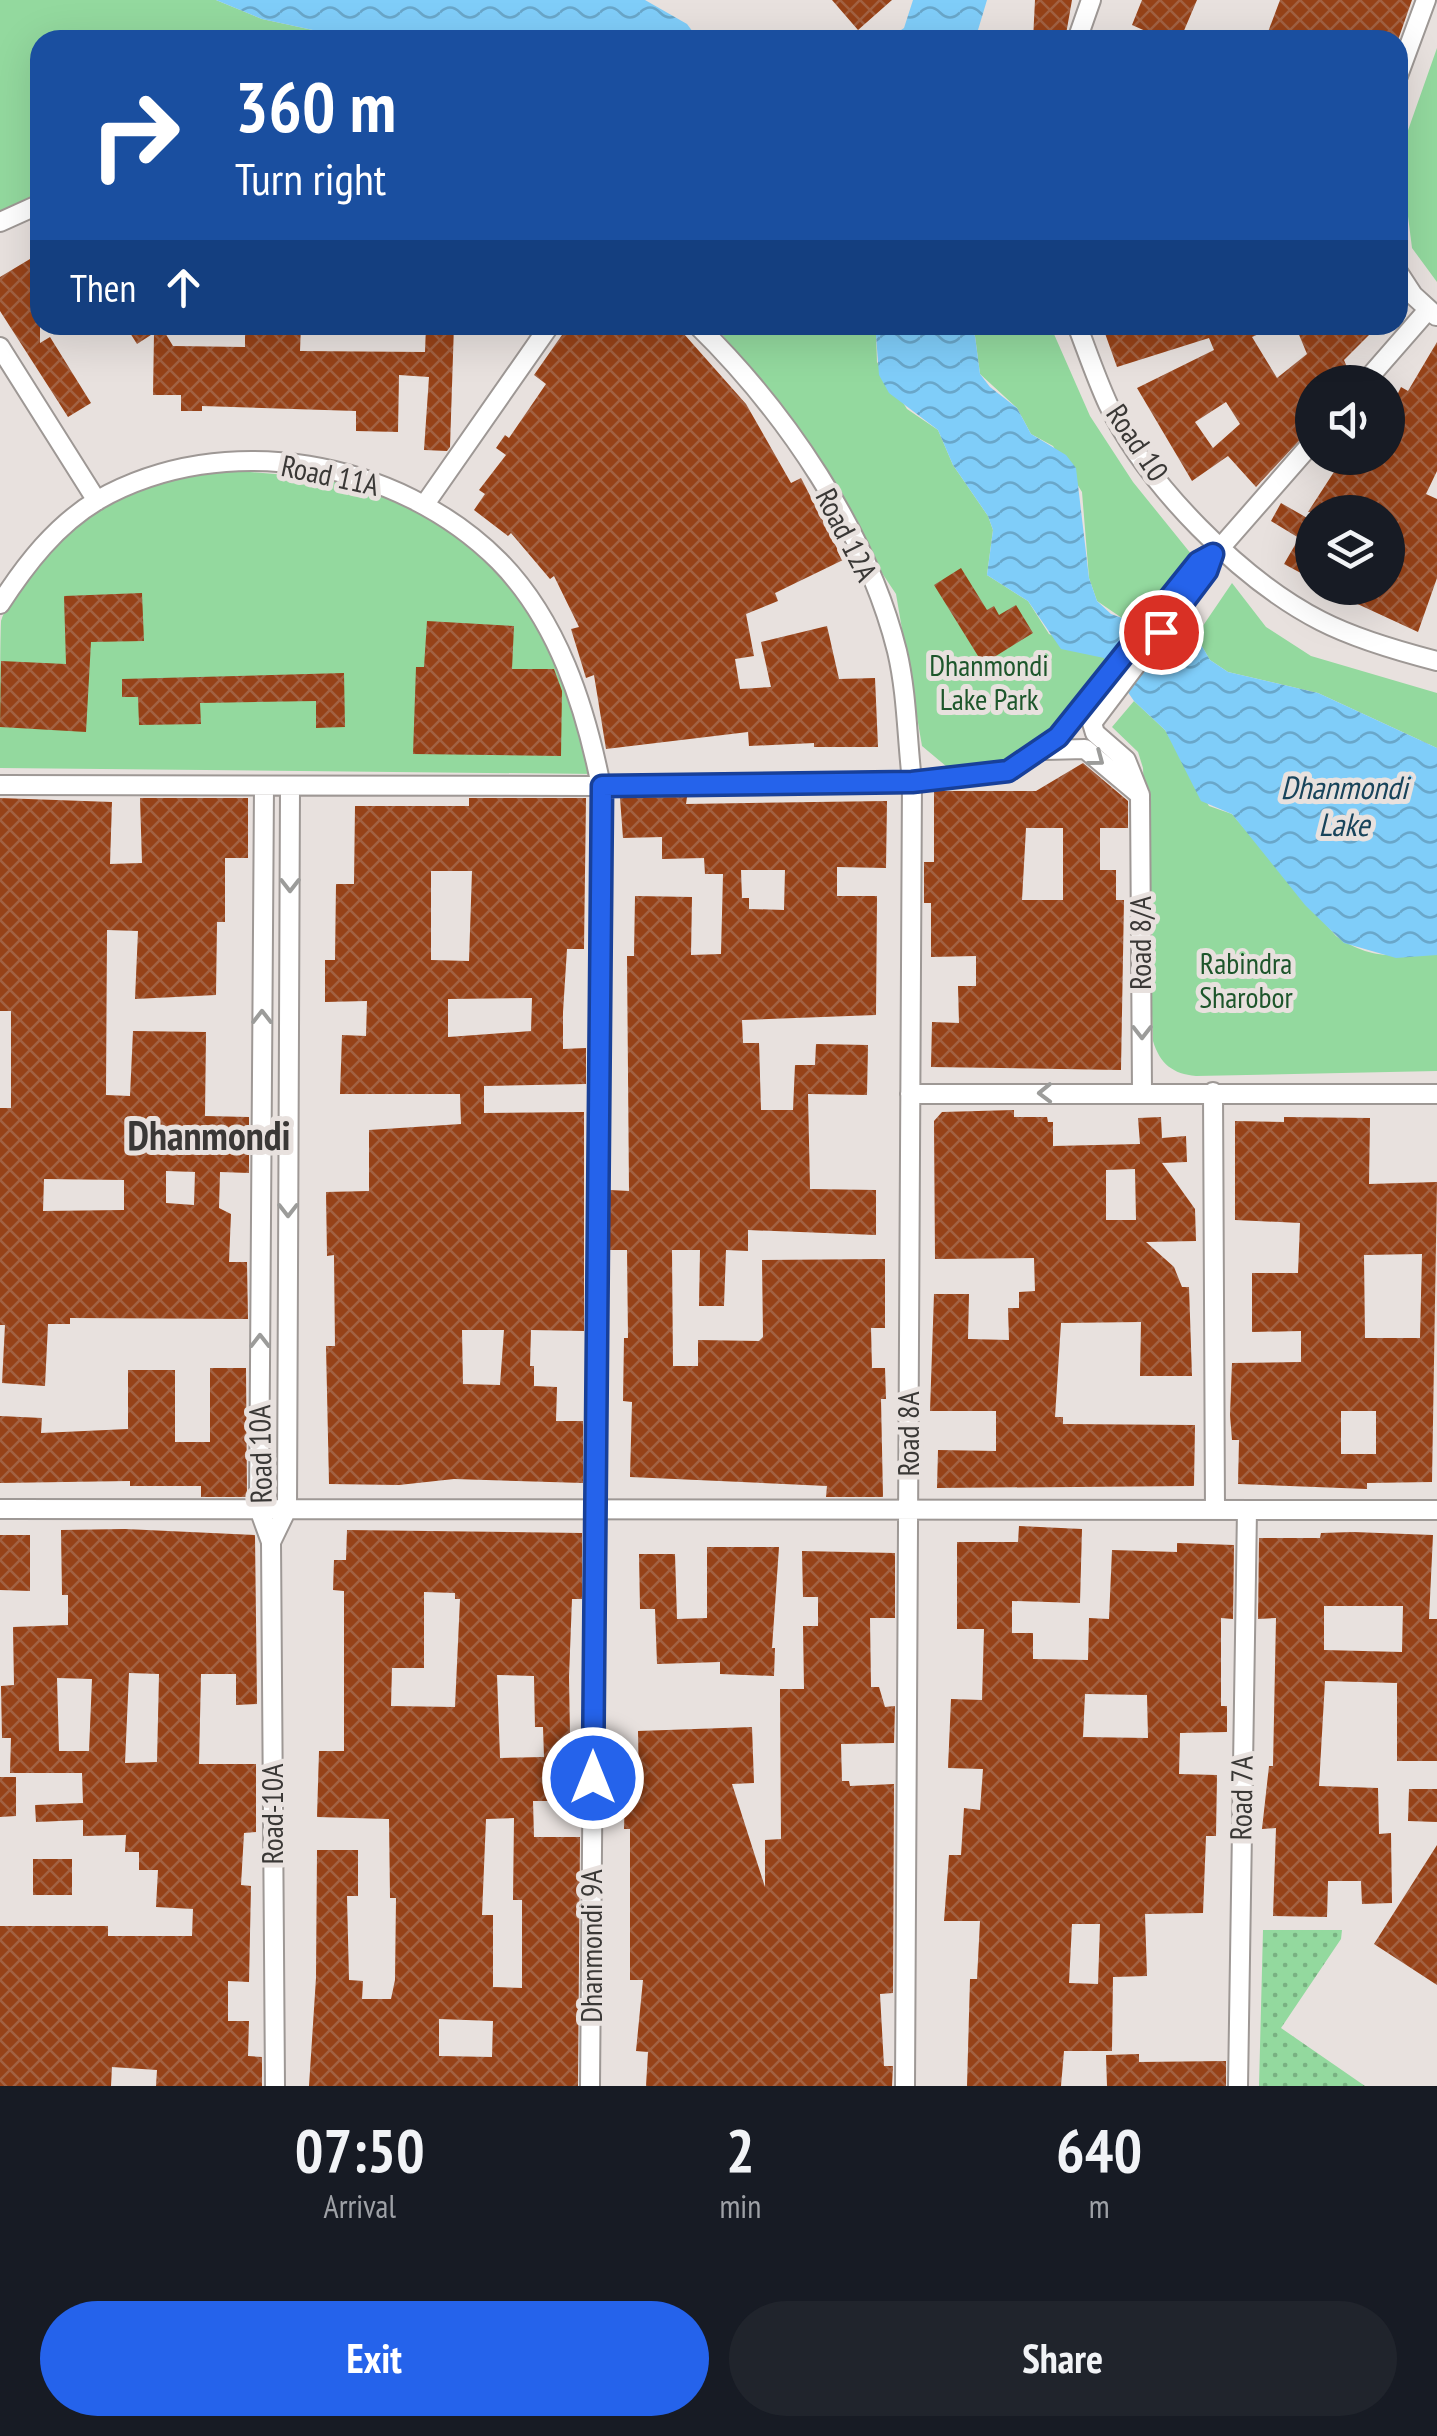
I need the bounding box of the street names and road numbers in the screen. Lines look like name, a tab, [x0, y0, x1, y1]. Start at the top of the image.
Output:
street label: Road 10	[1098, 396, 1178, 488]
street label: Road 11A	[278, 445, 383, 504]
street label: Road 12A	[808, 481, 887, 588]
street label: Road 8/A	[1120, 895, 1159, 990]
street label: Road 8A	[888, 1391, 927, 1477]
street label: Road 10A	[239, 1404, 280, 1504]
street label: Road 7A	[1220, 1754, 1261, 1841]
street label: Road-10A	[252, 1763, 291, 1865]
street label: Dhanmondi 9A	[571, 1869, 610, 2023]

